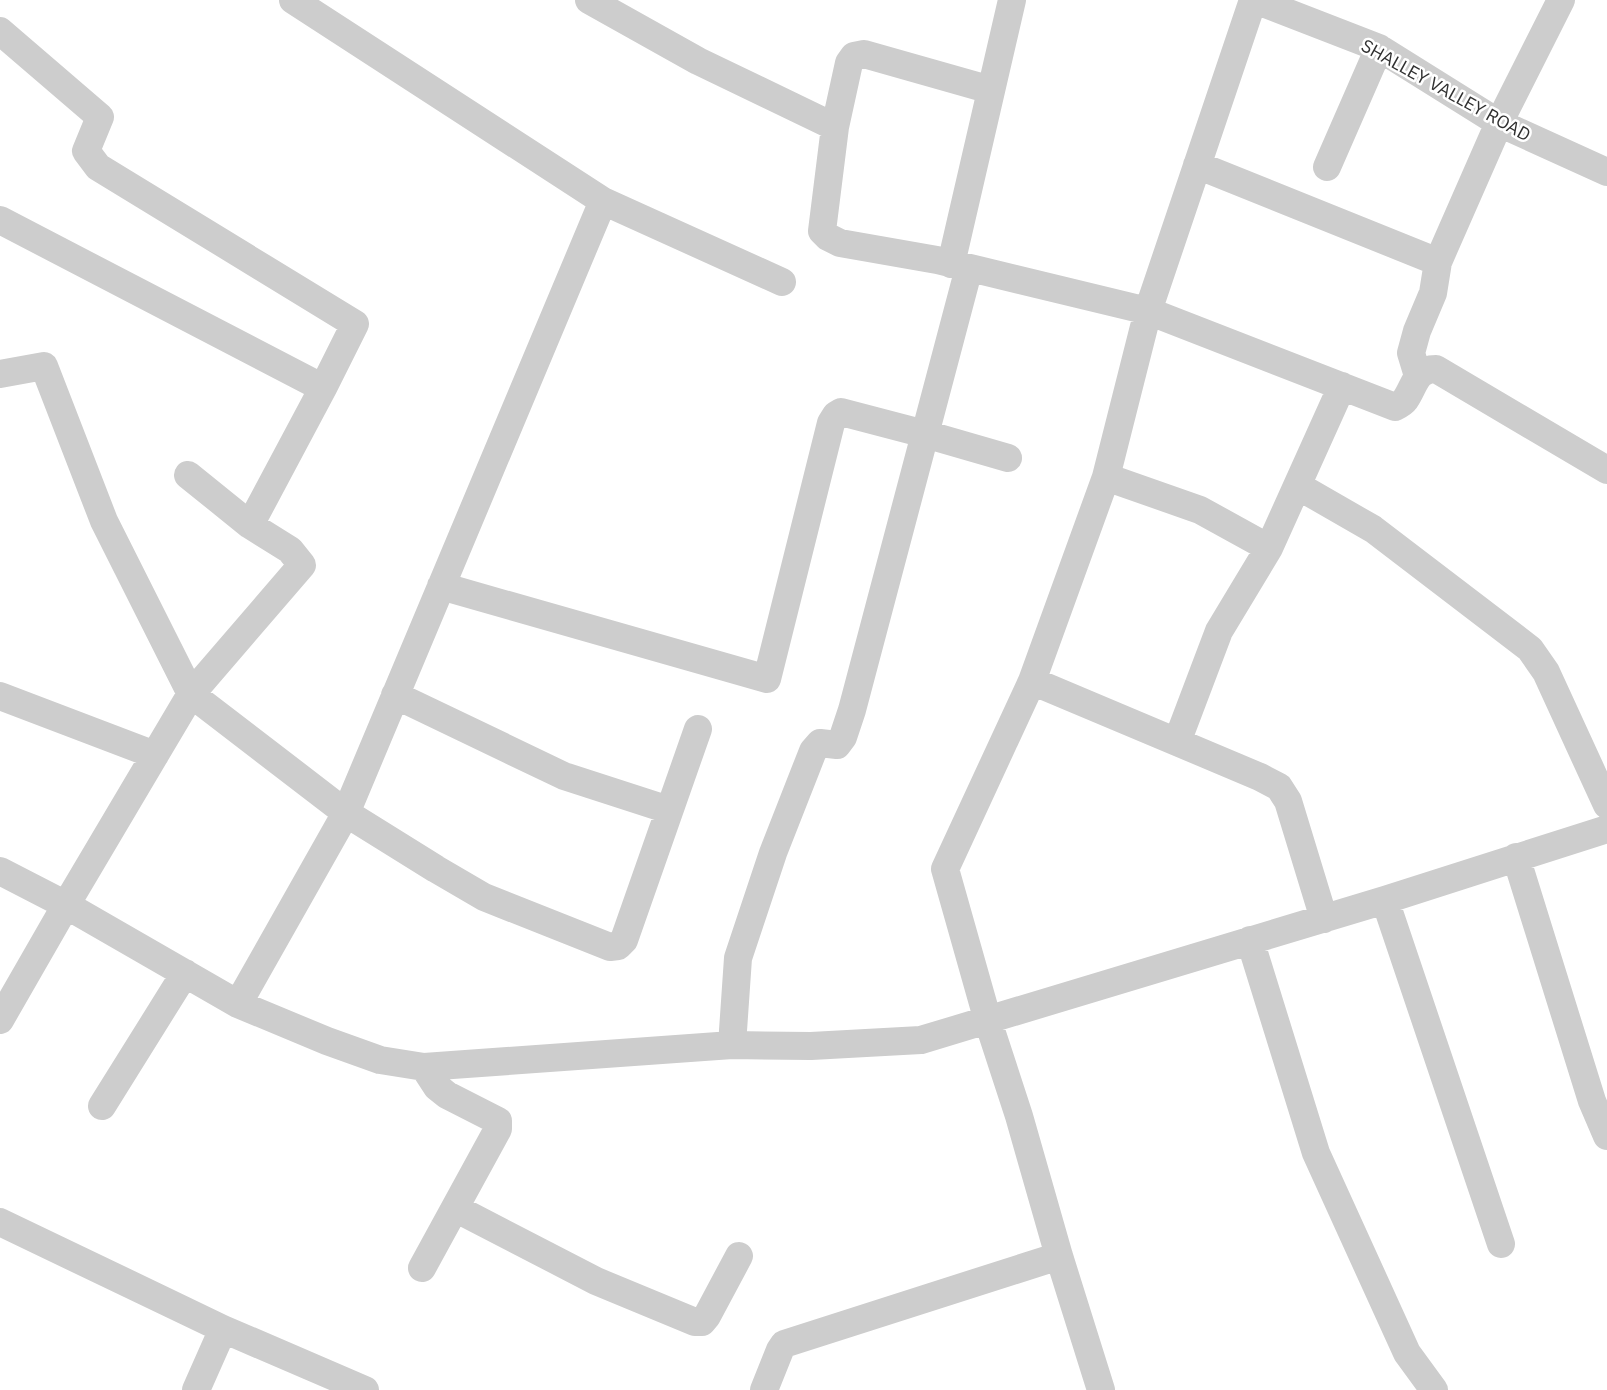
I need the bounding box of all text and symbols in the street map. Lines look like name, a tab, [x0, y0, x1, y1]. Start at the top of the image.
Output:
street label: SHALLEY VALLEY ROAD	[1357, 34, 1535, 146]

